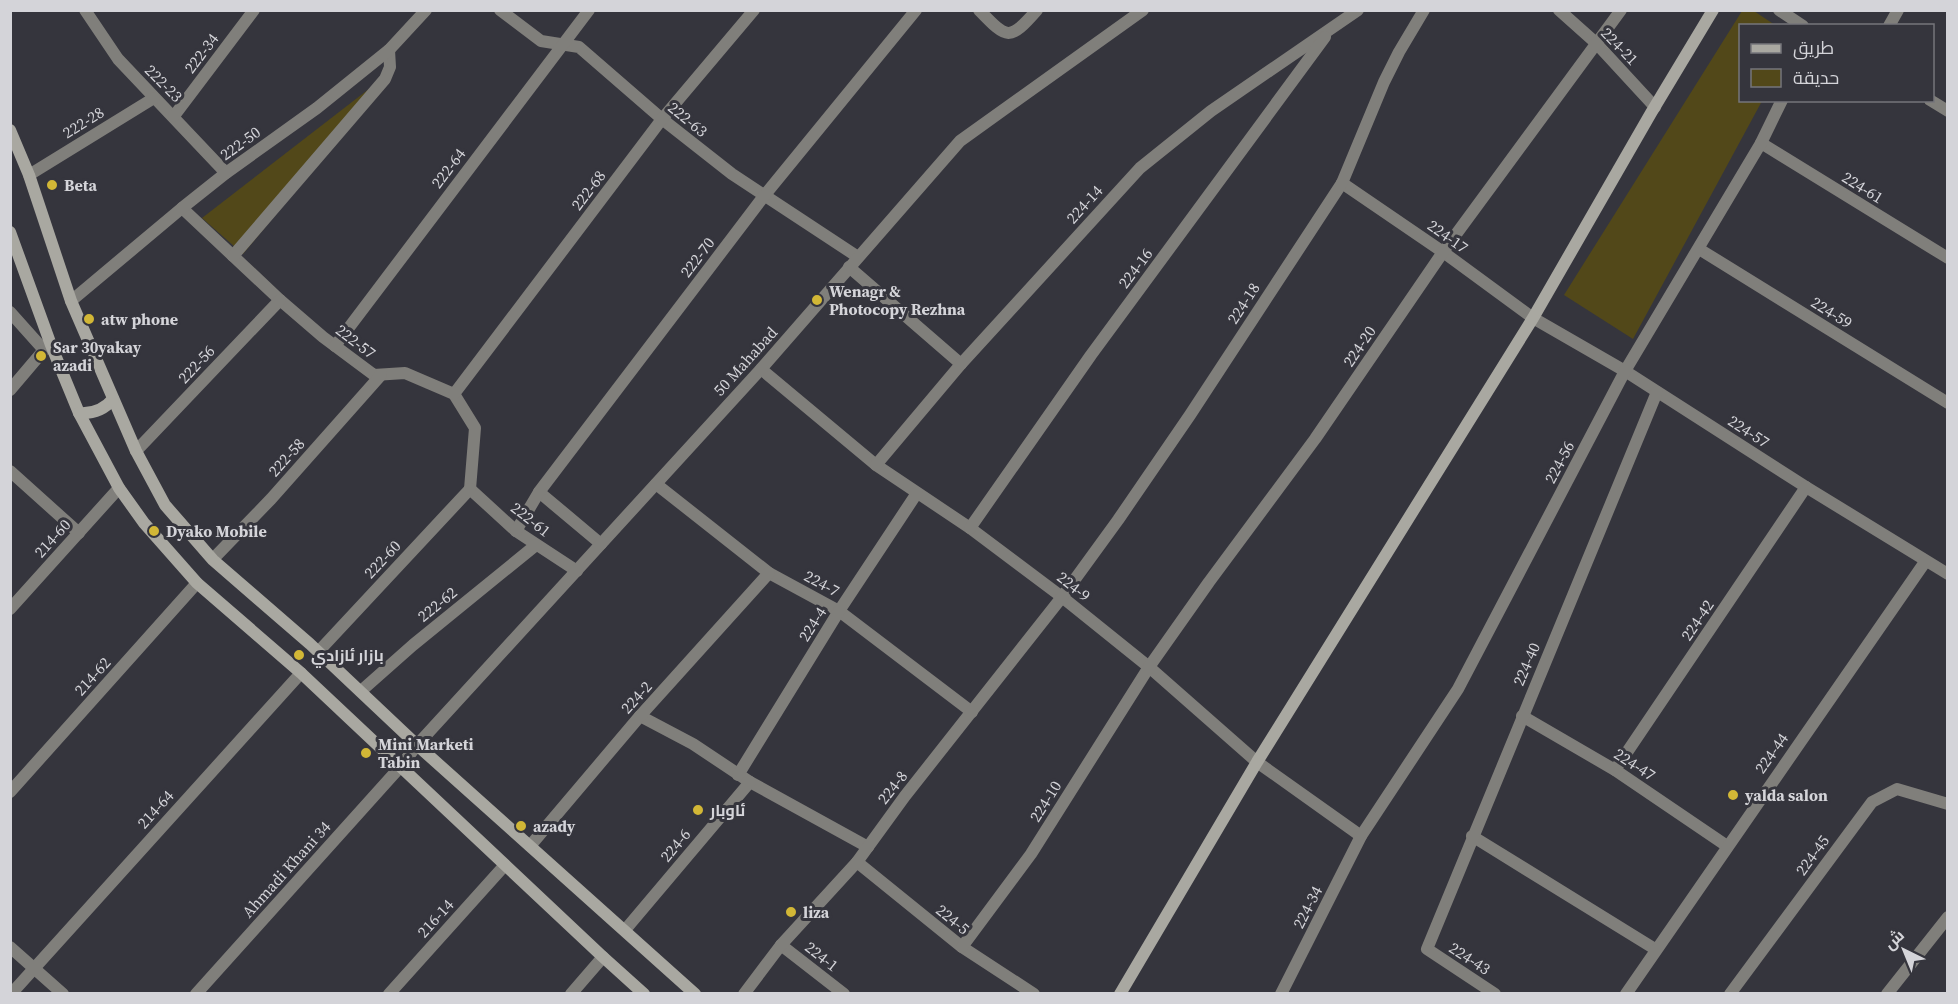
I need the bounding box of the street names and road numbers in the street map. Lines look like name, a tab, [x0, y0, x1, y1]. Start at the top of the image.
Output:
street label: 224-21	[1596, 22, 1644, 70]
street label: 222-34	[179, 28, 223, 78]
street label: 222-23	[140, 59, 188, 107]
street label: 222-63	[664, 96, 712, 142]
street label: 222-28	[58, 101, 108, 143]
street label: 222-50	[215, 121, 265, 165]
street label: 222-64	[426, 143, 470, 193]
street label: 222-68	[566, 165, 610, 215]
street label: 224-61	[1838, 166, 1888, 208]
street label: 224-14	[1061, 180, 1107, 228]
street label: 224-17	[1423, 214, 1473, 258]
street label: 222-70	[675, 232, 719, 282]
street label: 224-16	[1113, 243, 1157, 293]
street label: 224-18	[1222, 278, 1264, 328]
street label: 224-59	[1807, 291, 1857, 333]
street label: 222-57	[331, 319, 381, 363]
street label: 224-20	[1337, 321, 1381, 371]
street label: 50 Mahabad	[708, 322, 782, 400]
street label: 222-56	[173, 340, 219, 388]
street label: 224-57	[1724, 410, 1774, 452]
street label: 222-58	[263, 433, 309, 481]
street label: 224-56	[1539, 437, 1579, 487]
street label: 222-61	[506, 496, 556, 542]
street label: 214-60	[29, 514, 75, 562]
street label: 222-60	[359, 535, 405, 583]
street label: 224-7	[801, 565, 843, 601]
street label: 224-9	[1053, 566, 1095, 606]
street label: 222-62	[413, 581, 461, 627]
street label: 224-42	[1675, 595, 1719, 645]
street label: 224-4	[793, 602, 831, 646]
street label: 224-40	[1507, 639, 1545, 689]
street label: 214-62	[69, 652, 115, 700]
street label: 224-2	[615, 676, 657, 718]
street label: 224-44	[1749, 728, 1793, 778]
street label: 224-47	[1610, 743, 1660, 785]
street label: 224-8	[872, 766, 912, 808]
street label: 224-10	[1024, 776, 1066, 826]
street label: 214-64	[132, 785, 178, 833]
street label: Ahmadi Khani 34	[237, 816, 335, 922]
street label: 224-6	[655, 824, 695, 866]
street label: 224-45	[1790, 830, 1834, 880]
street label: 224-34	[1287, 882, 1327, 932]
street label: 216-14	[412, 894, 458, 942]
street label: 224-5	[932, 899, 974, 939]
street label: 224-1	[801, 936, 843, 976]
street label: 224-43	[1445, 937, 1495, 979]

